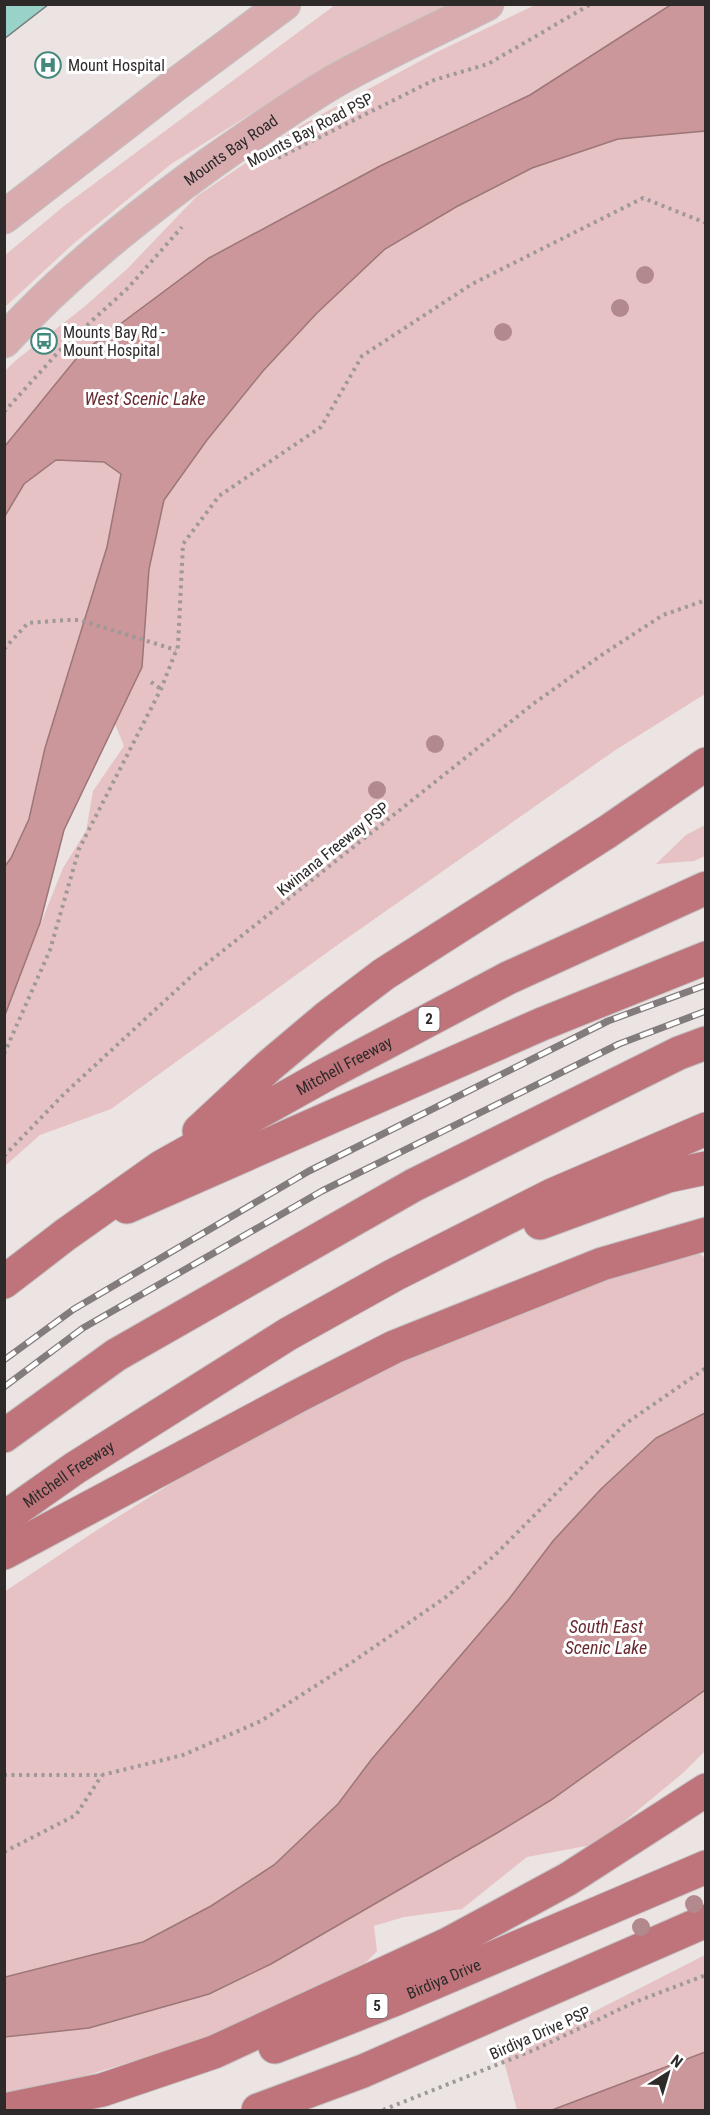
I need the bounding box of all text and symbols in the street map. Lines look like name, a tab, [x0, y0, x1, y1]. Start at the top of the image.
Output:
hospital icon: Mount Hospital	[33, 50, 63, 80]
place label: Mount Hospital	[68, 56, 165, 75]
street label: Mounts Bay Road PSP	[244, 89, 376, 171]
street label: Mounts Bay Road	[180, 111, 281, 189]
place label: Mounts Bay Rd - Mount Hospital	[63, 323, 165, 360]
bus stop icon: Mounts Bay Rd - Mount Hospital	[29, 326, 59, 356]
water label: West Scenic Lake	[85, 388, 205, 409]
street label: Kwinana Freeway PSP	[273, 798, 393, 900]
road number: 2	[418, 1007, 440, 1031]
street label: Mitchell Freeway	[293, 1032, 395, 1099]
street label: Mitchell Freeway	[19, 1436, 118, 1511]
water label: South East Scenic Lake	[565, 1616, 647, 1658]
street label: Birdiya Drive	[404, 1954, 484, 2003]
road number: 5	[366, 1994, 388, 2018]
street label: Birdiya Drive PSP	[487, 2002, 593, 2064]
north arrow	[638, 2043, 698, 2103]
text: N	[667, 2051, 686, 2072]

